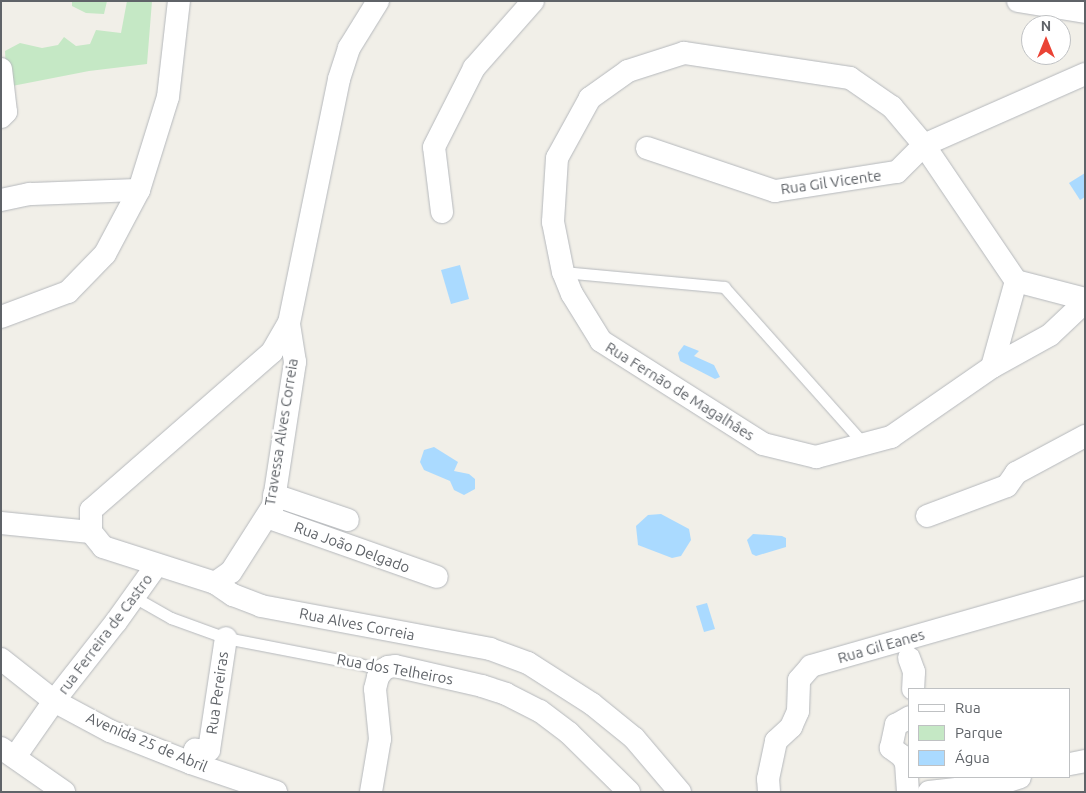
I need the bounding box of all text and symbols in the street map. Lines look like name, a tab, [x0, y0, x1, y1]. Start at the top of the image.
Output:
north arrow	[1021, 15, 1071, 65]
text: N	[1041, 18, 1051, 34]
street label: Rua Gil Vicente	[779, 166, 883, 198]
street label: Rua Fernão de Magalhâes	[602, 338, 758, 444]
street label: Travessa Alves Correia	[260, 357, 302, 507]
street label: Rua João Delgado	[292, 518, 412, 576]
street label: rua Ferreira de Castro	[54, 570, 156, 698]
street label: Rua Alves Correia	[298, 604, 416, 644]
street label: Rua Gil Eanes	[836, 625, 926, 667]
street label: Rua Pereiras	[202, 650, 232, 736]
street label: Rua dos Telheiros	[335, 650, 455, 688]
legend	[908, 688, 1071, 778]
text: Rua	[955, 699, 981, 716]
street label: Avenida 25 de Abril	[84, 708, 210, 776]
text: Parque	[955, 724, 1003, 741]
text: Água	[955, 749, 990, 766]

